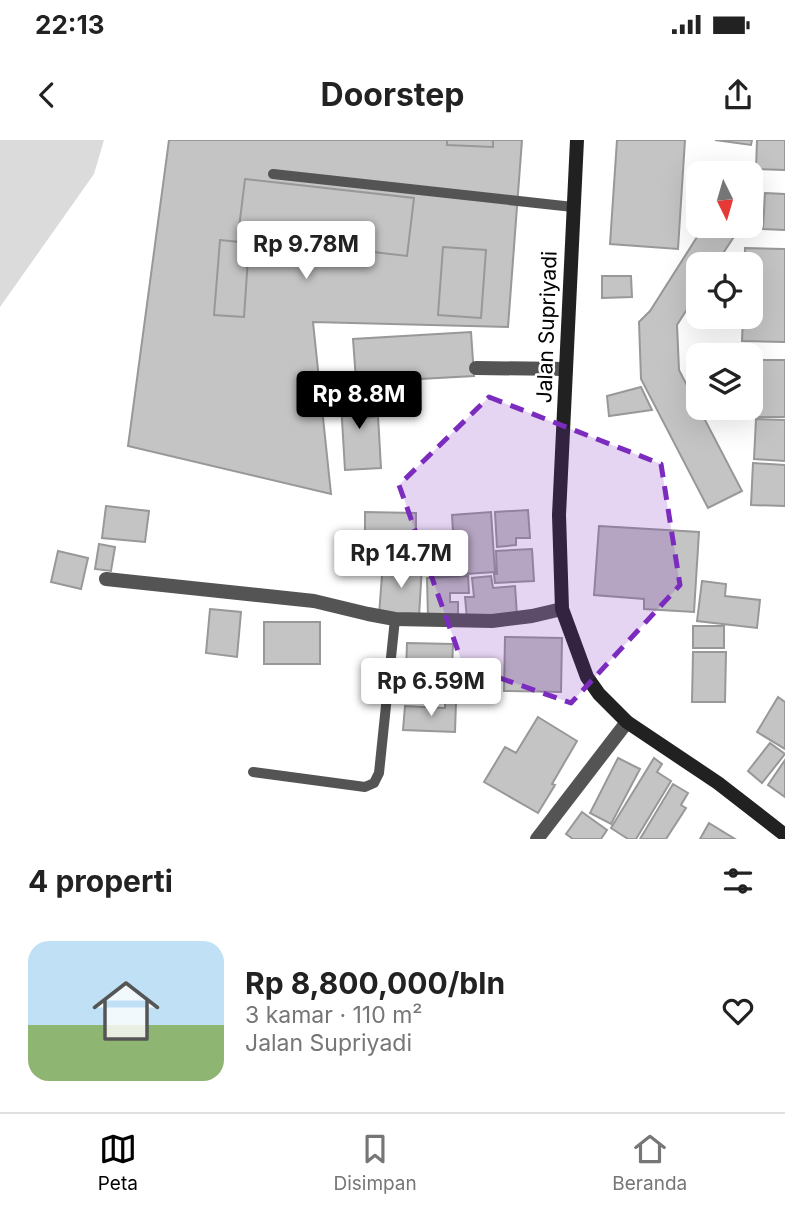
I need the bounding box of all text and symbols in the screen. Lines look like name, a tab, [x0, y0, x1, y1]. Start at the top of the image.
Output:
text: 22:13	[35, 9, 104, 40]
text: Doorstep	[321, 75, 464, 114]
icon: back	[28, 76, 66, 114]
icon: share	[719, 76, 757, 114]
north arrow	[686, 161, 763, 238]
map controls	[686, 161, 763, 420]
pin: Rp 9.78M	[234, 222, 378, 281]
text: Rp 9.78M	[253, 230, 359, 258]
street label: Jalan Supriyadi	[531, 250, 562, 404]
button: locate	[686, 252, 763, 329]
button: layers	[686, 343, 763, 420]
pin: Rp 8.8M	[294, 372, 424, 431]
text: Rp 8.8M	[313, 380, 405, 408]
pin: Rp 14.7M	[329, 531, 473, 590]
text: Rp 14.7M	[350, 539, 452, 567]
pin: Rp 6.59M	[359, 658, 503, 718]
text: Rp 6.59M	[377, 667, 485, 695]
icon: filters	[719, 862, 757, 900]
text: 4 properti	[28, 863, 173, 899]
text: Rp 8,800,000/bln	[245, 965, 505, 1001]
icon: home	[84, 969, 168, 1053]
icon: heart	[719, 992, 757, 1030]
text: 3 kamar · 110 m²	[245, 1001, 423, 1029]
text: Jalan Supriyadi	[245, 1029, 412, 1057]
tab: Peta	[98, 1130, 138, 1195]
tab: Disimpan	[333, 1130, 417, 1195]
tab: Beranda	[612, 1130, 687, 1195]

